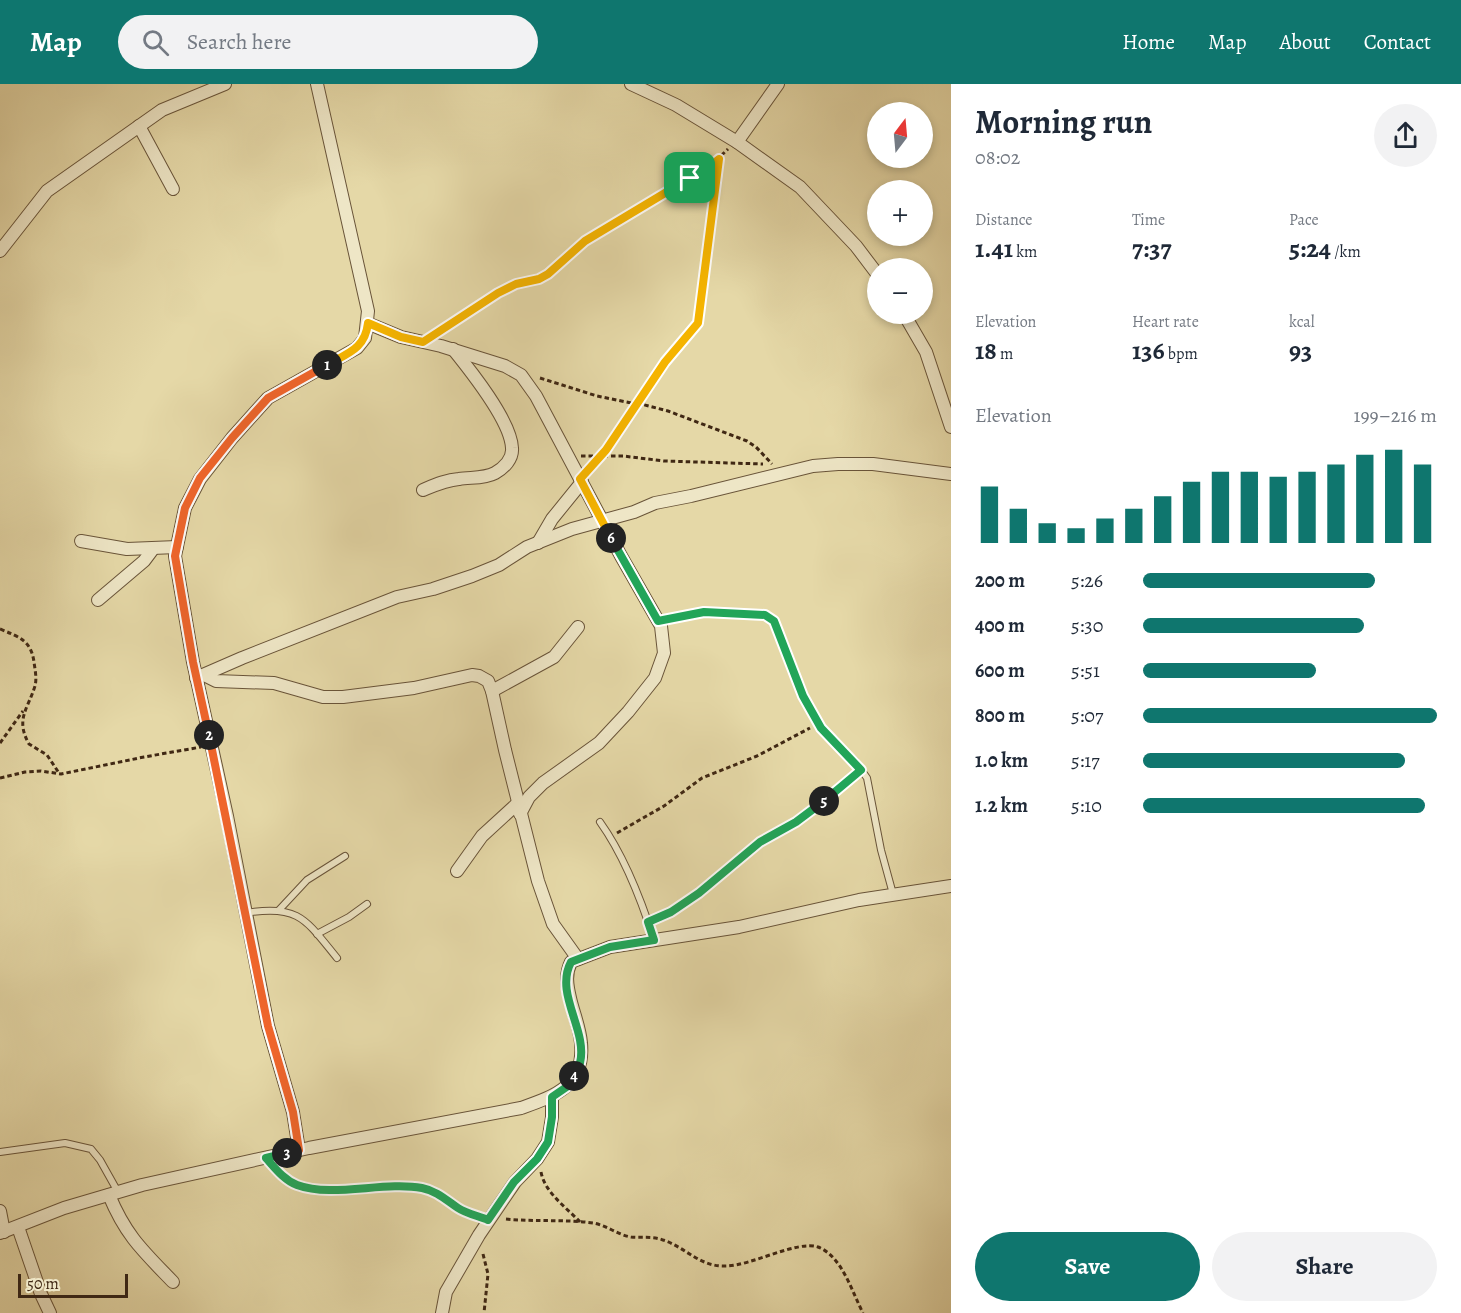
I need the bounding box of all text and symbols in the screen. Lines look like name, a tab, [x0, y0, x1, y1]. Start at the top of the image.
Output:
search box	[118, 15, 538, 69]
text: Map	[30, 23, 82, 61]
icon: search	[139, 26, 172, 59]
text: Search here	[187, 27, 291, 57]
text: Home	[1122, 28, 1175, 56]
text: Map	[1208, 28, 1246, 56]
text: About	[1279, 28, 1331, 56]
text: Contact	[1364, 28, 1431, 56]
text: Morning run	[975, 99, 1152, 144]
north arrow	[867, 102, 933, 168]
map controls	[867, 102, 933, 324]
button: share	[1374, 104, 1437, 167]
text: 08:02	[975, 144, 1020, 171]
pin	[664, 152, 715, 203]
icon: arrive	[673, 161, 706, 194]
button: +	[867, 180, 933, 246]
text: Distance	[975, 209, 1032, 231]
text: Time	[1132, 209, 1165, 231]
text: Pace	[1289, 209, 1319, 231]
text: 1.41	[975, 231, 1013, 266]
text: 7:37	[1132, 231, 1172, 266]
text: 5:24	[1289, 231, 1331, 266]
text: km	[1013, 241, 1037, 263]
text: /km	[1331, 241, 1361, 263]
button: −	[867, 258, 933, 324]
text: Elevation	[975, 311, 1036, 333]
text: Heart rate	[1132, 311, 1199, 333]
text: kcal	[1289, 311, 1315, 333]
text: 18	[975, 333, 997, 368]
text: 136	[1132, 333, 1165, 368]
text: 93	[1289, 333, 1312, 368]
text: m	[997, 343, 1013, 365]
text: bpm	[1165, 343, 1198, 365]
pin: 1	[312, 350, 342, 380]
text: 1	[324, 354, 330, 376]
text: Elevation	[975, 402, 1052, 429]
text: 199–216 m	[1354, 402, 1437, 429]
pin: 6	[596, 523, 626, 553]
text: 6	[607, 527, 615, 549]
text: 200 m	[975, 567, 1025, 594]
text: 5:26	[1071, 567, 1103, 594]
text: 400 m	[975, 612, 1025, 639]
text: 5:30	[1071, 612, 1103, 639]
text: 600 m	[975, 657, 1025, 684]
text: 5:51	[1071, 657, 1100, 684]
text: 800 m	[975, 702, 1025, 729]
text: 5:07	[1071, 702, 1103, 729]
pin: 2	[194, 720, 224, 750]
text: 2	[205, 724, 213, 746]
text: 1.0 km	[975, 747, 1028, 774]
text: 5:17	[1071, 747, 1100, 774]
pin: 5	[809, 786, 839, 816]
text: 5	[821, 790, 827, 812]
text: 1.2 km	[975, 792, 1028, 819]
text: 5:10	[1071, 792, 1102, 819]
pin: 4	[559, 1061, 589, 1091]
text: 4	[570, 1065, 578, 1087]
pin: 3	[272, 1138, 302, 1168]
text: 3	[284, 1142, 290, 1164]
button: Save	[975, 1232, 1200, 1301]
button: Share	[1212, 1232, 1437, 1301]
scale bar	[18, 1271, 128, 1298]
text: 50 m	[27, 1273, 59, 1295]

